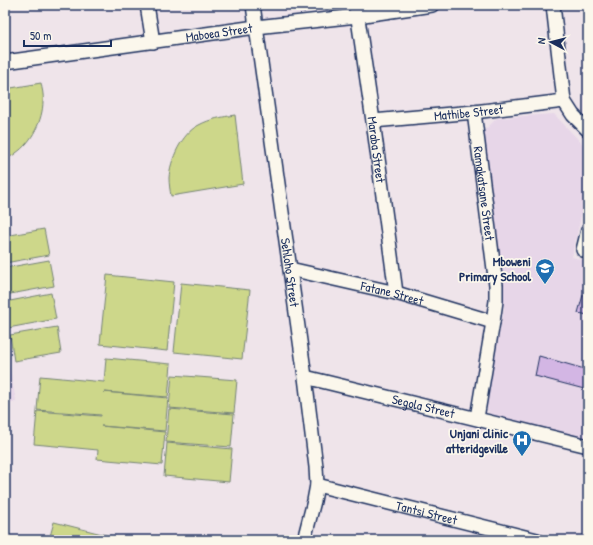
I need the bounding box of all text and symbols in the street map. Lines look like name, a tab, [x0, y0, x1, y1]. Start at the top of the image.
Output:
street label: Maboea Street	[184, 19, 254, 46]
scale bar	[24, 22, 111, 48]
north arrow	[531, 22, 571, 62]
text: 50 m	[30, 27, 51, 44]
text: N	[534, 37, 548, 45]
street label: Mathibe Street	[433, 99, 505, 125]
street label: Maraba Street	[363, 115, 390, 184]
street label: Ramakatsane Street	[469, 145, 499, 242]
street label: Sehloho Street	[277, 237, 304, 309]
place label: Mboweni Primary School	[459, 252, 532, 286]
school or university icon: Mboweni Primary School	[534, 257, 556, 285]
street label: Fatane Street	[358, 276, 426, 310]
street label: Segola Street	[390, 390, 457, 422]
place label: Unjani clinic atteridgeville	[446, 424, 509, 458]
hospital icon: Unjani clinic atteridgeville	[511, 429, 533, 457]
street label: Tantsi Street	[394, 496, 460, 529]

